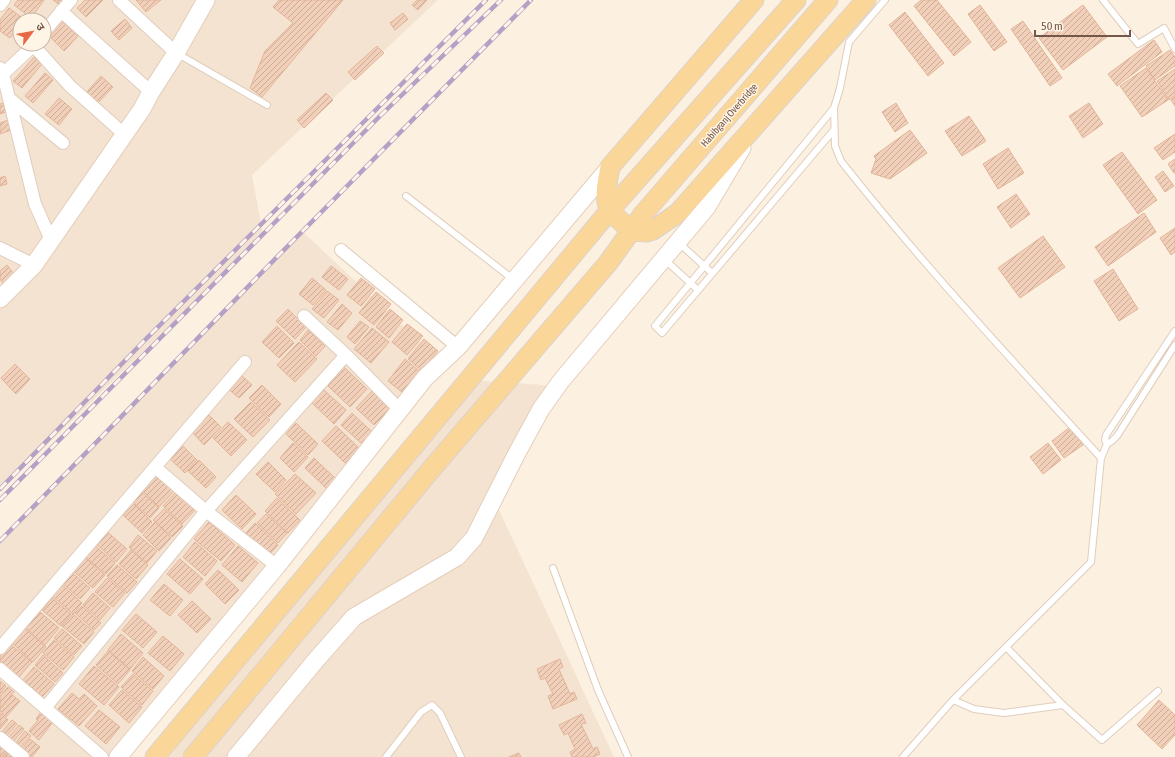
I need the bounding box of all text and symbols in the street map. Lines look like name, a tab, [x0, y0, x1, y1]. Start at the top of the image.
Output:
north arrow	[12, 12, 52, 52]
scale bar	[1035, 12, 1130, 38]
text: 50 m	[1041, 19, 1063, 33]
text: उ	[34, 21, 48, 33]
street label: Habibganj Overbridge	[699, 81, 760, 149]

